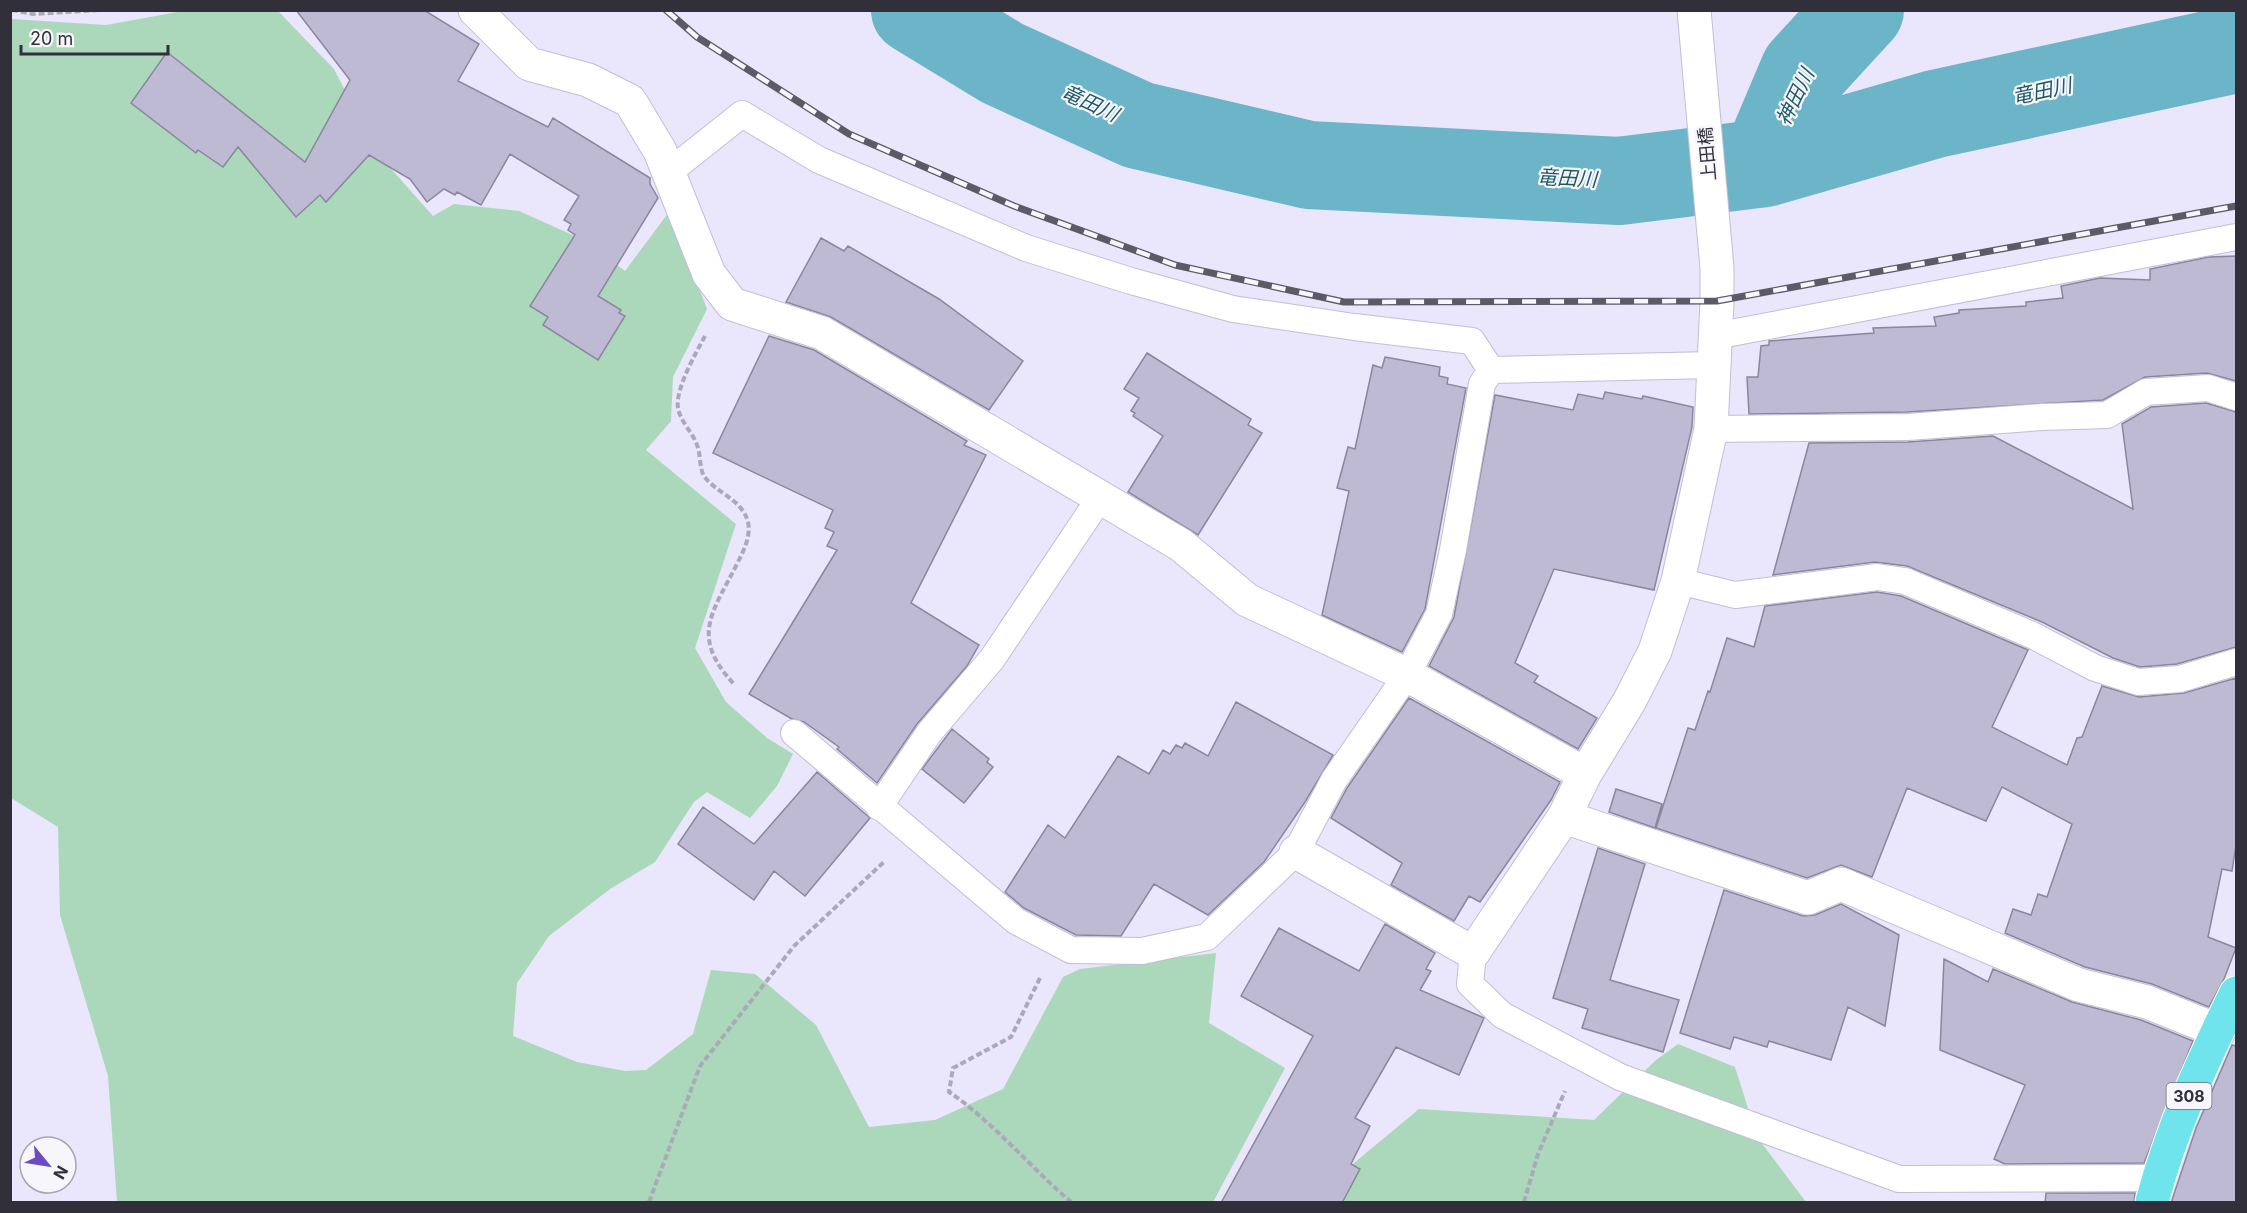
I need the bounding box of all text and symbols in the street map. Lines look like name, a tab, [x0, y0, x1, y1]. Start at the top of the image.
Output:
scale bar	[21, 18, 168, 56]
text: 20 m	[30, 28, 73, 49]
water label: 神田川	[1771, 63, 1820, 129]
water label: 竜田川	[2010, 73, 2076, 109]
water label: 竜田川	[1058, 79, 1124, 127]
street label: 上田橋	[1694, 126, 1720, 182]
water label: 竜田川	[1536, 164, 1600, 192]
road number: 308	[2166, 1083, 2212, 1109]
north arrow	[18, 1135, 78, 1195]
text: N	[49, 1162, 73, 1183]

